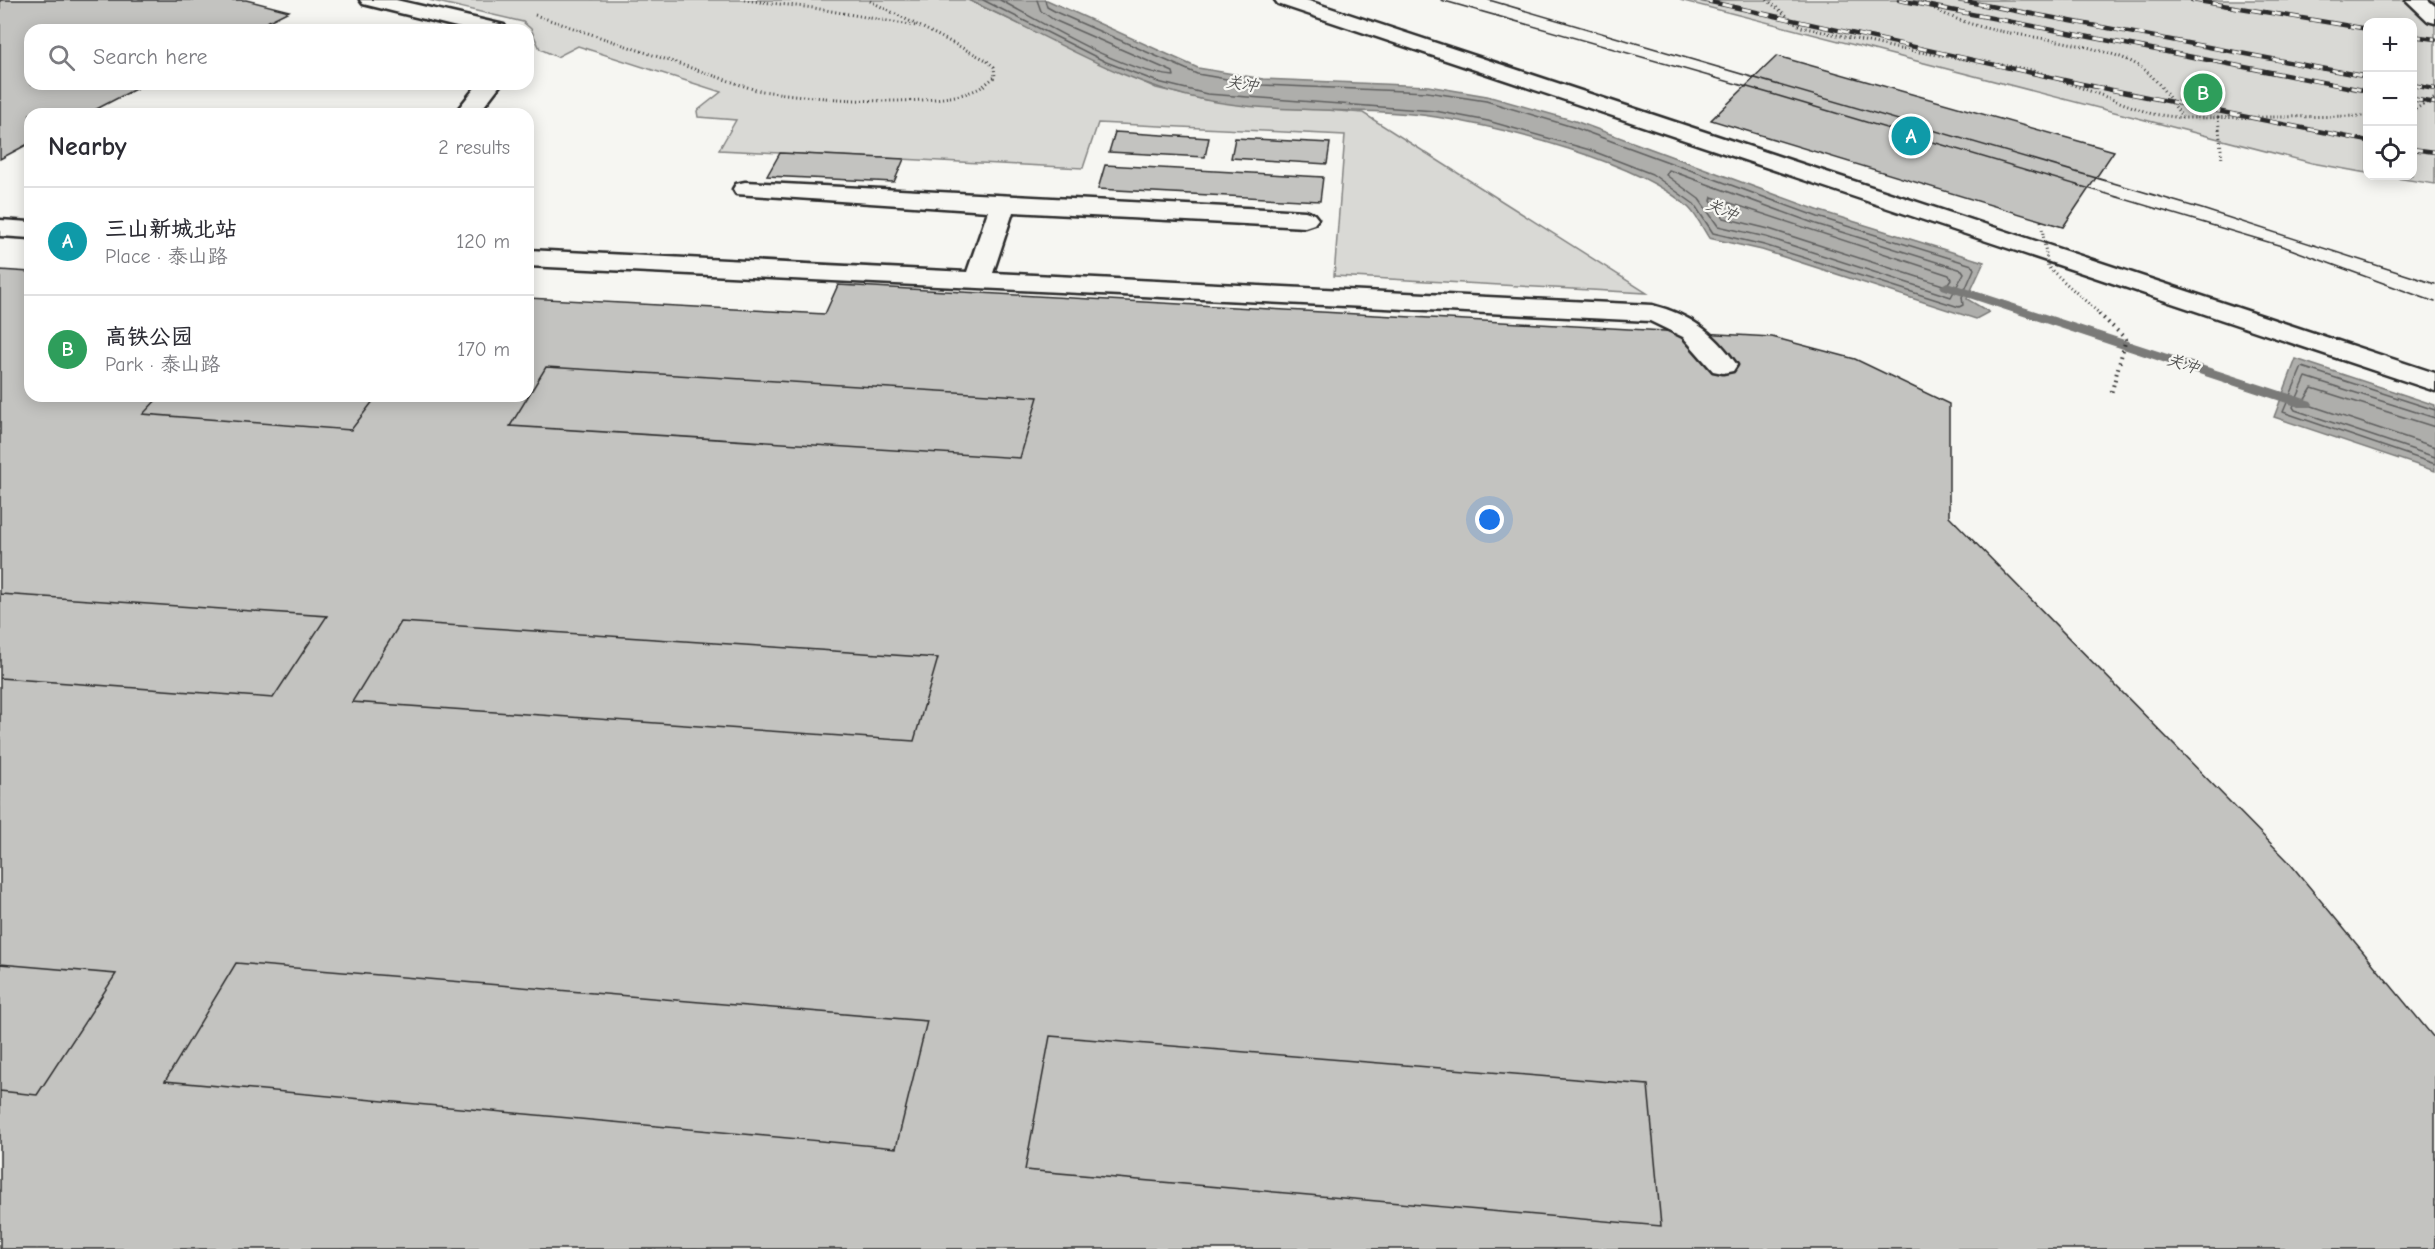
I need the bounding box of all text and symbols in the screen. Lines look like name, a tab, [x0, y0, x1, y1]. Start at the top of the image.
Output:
map controls	[2363, 18, 2417, 180]
button: +	[2363, 18, 2417, 72]
search box	[24, 24, 534, 90]
icon: search	[45, 41, 78, 74]
text: Search here	[93, 44, 208, 70]
pin: B	[2184, 70, 2222, 116]
button: −	[2363, 72, 2417, 126]
water label: 关冲	[1225, 73, 1261, 96]
pin: A	[1892, 114, 1930, 158]
button: locate	[2363, 126, 2417, 180]
text: Nearby	[48, 132, 127, 162]
text: 2 results	[438, 136, 510, 159]
water label: 关冲	[1704, 195, 1742, 226]
text: 三山新城北站	[105, 216, 237, 242]
text: A	[62, 230, 73, 253]
text: 120 m	[456, 230, 510, 253]
text: Place · 泰山路	[105, 245, 227, 268]
text: 高铁公园	[105, 324, 193, 350]
text: B	[61, 338, 74, 361]
text: 170 m	[457, 338, 510, 361]
water label: 关冲	[2165, 350, 2203, 378]
text: Park · 泰山路	[105, 353, 220, 376]
your location	[1475, 505, 1504, 534]

